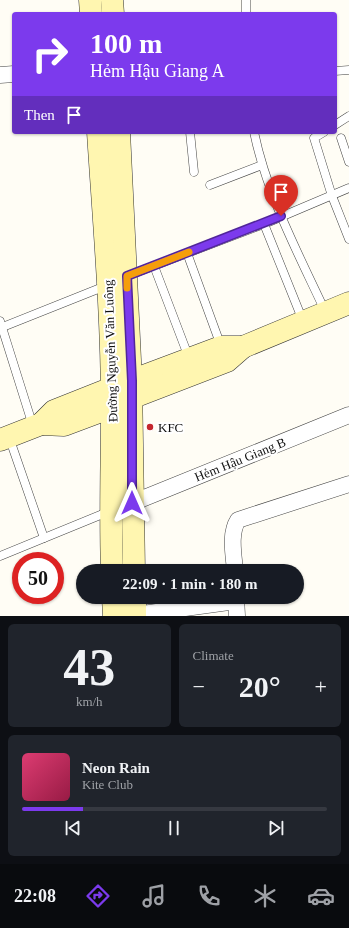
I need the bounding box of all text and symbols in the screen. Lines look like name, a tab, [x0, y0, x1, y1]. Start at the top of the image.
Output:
icon: right	[24, 28, 76, 80]
text: 100 m	[90, 28, 162, 59]
text: Hẻm Hậu Giang A	[90, 61, 224, 81]
icon: arrive	[63, 104, 85, 126]
text: Then	[24, 107, 55, 123]
pin	[264, 175, 298, 216]
icon: arrive	[270, 181, 292, 203]
street label: Đường Nguyễn Văn Luông	[100, 279, 120, 422]
place label: KFC	[158, 420, 183, 435]
marker: KFC	[145, 422, 155, 432]
street label: Hẻm Hậu Giang B	[192, 434, 288, 485]
position arrow	[111, 482, 153, 524]
speed limit sign: 50	[12, 552, 64, 604]
text: 22:09 · 1 min · 180 m	[123, 576, 258, 592]
text: 43	[63, 639, 115, 696]
text: Climate	[193, 648, 234, 663]
text: 20°	[239, 670, 281, 703]
text: −	[193, 674, 205, 699]
text: +	[315, 674, 327, 699]
text: km/h	[76, 694, 103, 709]
text: Neon Rain	[82, 760, 150, 776]
text: Kite Club	[82, 777, 133, 792]
icon: previous	[62, 817, 84, 839]
icon: pause	[163, 817, 185, 839]
icon: next	[265, 817, 287, 839]
icon: directions	[84, 882, 112, 910]
icon: music	[140, 882, 168, 910]
icon: phone	[195, 882, 223, 910]
icon: climate	[251, 882, 279, 910]
icon: car	[307, 882, 335, 910]
text: 22:08	[14, 886, 56, 906]

